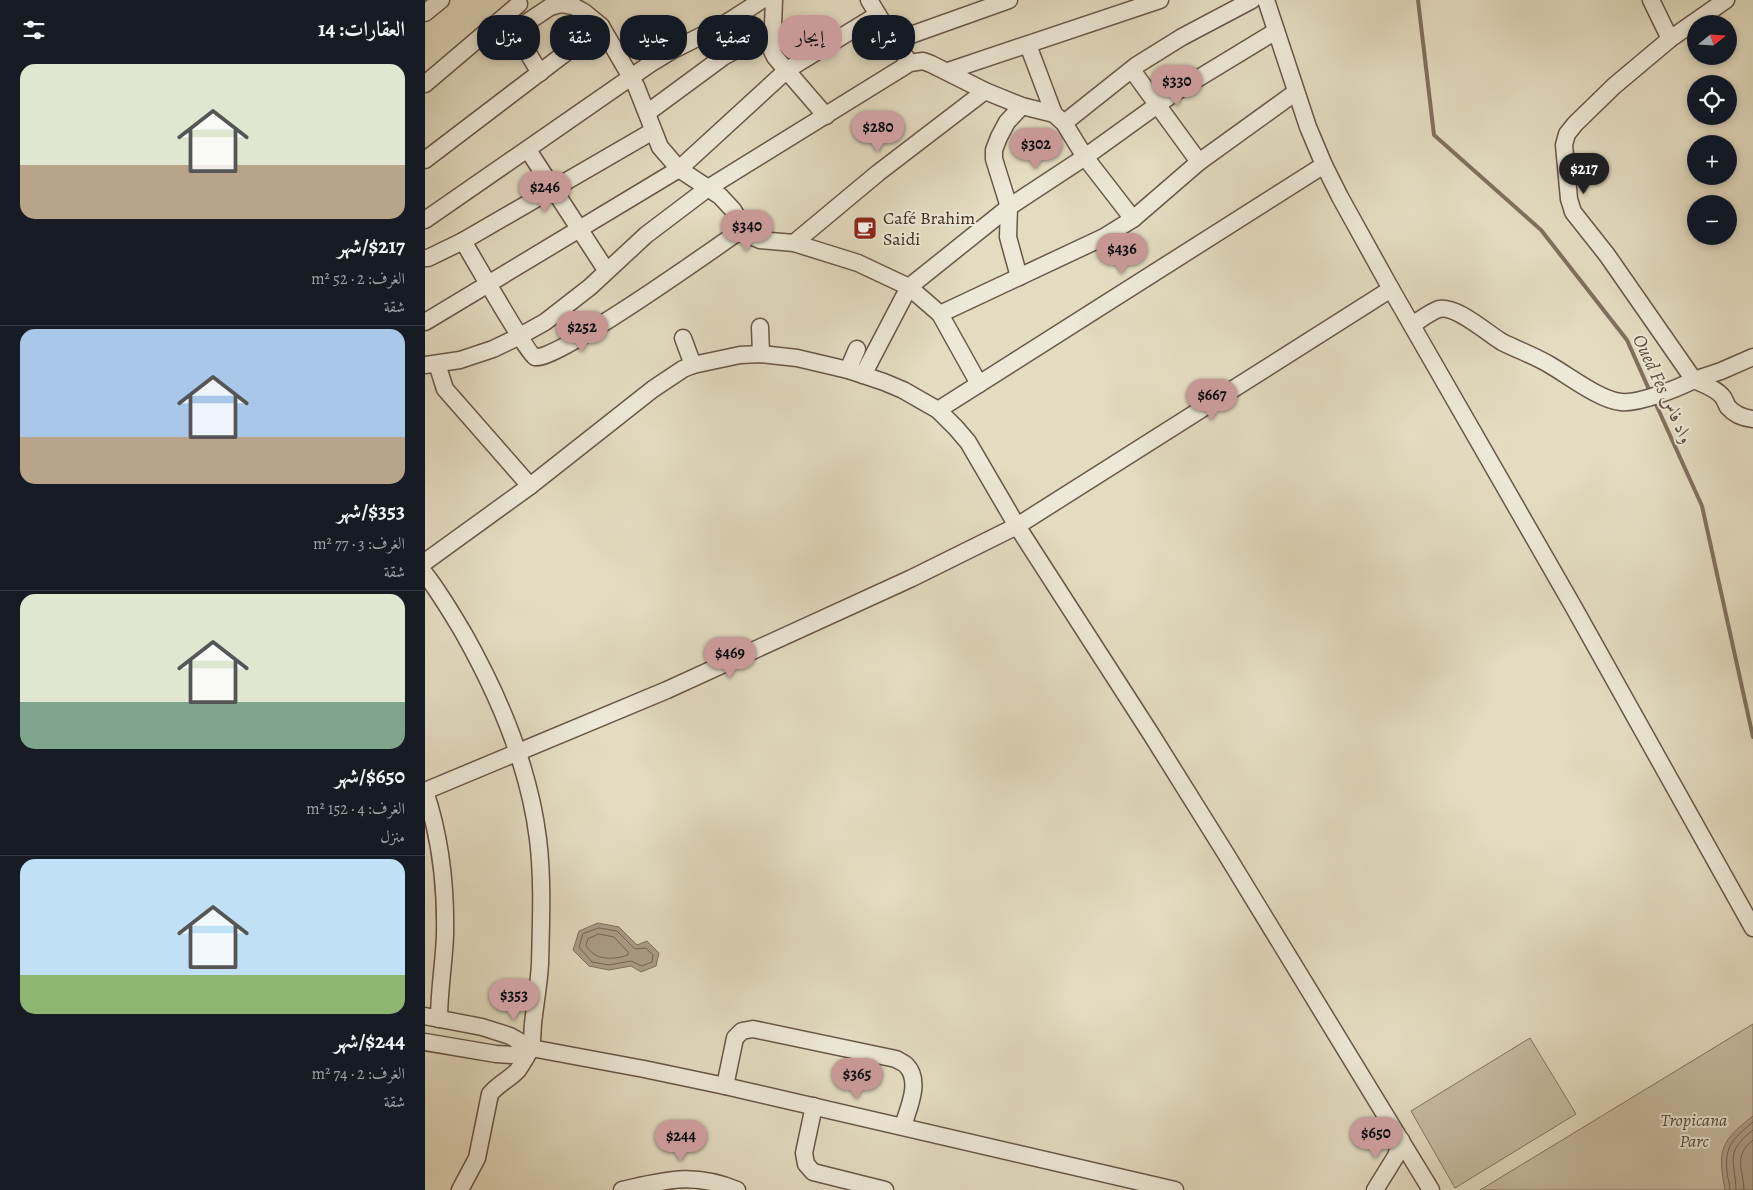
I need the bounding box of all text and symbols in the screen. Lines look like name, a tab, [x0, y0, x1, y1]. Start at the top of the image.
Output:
text: العقارات: 14	[318, 15, 405, 43]
chip: منزل	[477, 15, 540, 60]
chip: شقة	[550, 15, 610, 60]
chip: جديد	[620, 15, 687, 60]
chip: تصفية	[697, 15, 768, 60]
chip: إيجار	[778, 15, 842, 60]
chip: شراء	[852, 15, 915, 60]
north arrow	[1687, 15, 1737, 65]
map controls	[1687, 15, 1737, 245]
icon: filters	[20, 16, 48, 44]
pin: $330	[1147, 64, 1207, 107]
text: $330	[1162, 70, 1192, 92]
button: locate	[1687, 75, 1737, 125]
icon: home	[168, 96, 258, 186]
pin: $280	[848, 110, 908, 153]
text: $280	[863, 116, 893, 138]
pin: $302	[1006, 128, 1066, 170]
text: $302	[1021, 133, 1051, 155]
button: +	[1687, 135, 1737, 185]
pin: $217	[1554, 152, 1614, 195]
text: $217	[1570, 158, 1598, 180]
pin: $246	[515, 170, 575, 213]
text: $246	[530, 176, 560, 198]
button: −	[1687, 195, 1737, 245]
place label: Café Brahim Saidi	[883, 206, 975, 251]
pin: $340	[717, 210, 777, 252]
text: $340	[732, 215, 762, 237]
cafe icon: Café Brahim Saidi	[852, 215, 878, 241]
text: $217/شهر	[338, 232, 405, 260]
pin: $436	[1092, 232, 1152, 275]
text: $436	[1107, 238, 1137, 260]
text: الغرف: 2 · 52 m²	[311, 268, 405, 290]
text: شقة	[384, 296, 405, 318]
pin: $252	[552, 310, 612, 353]
text: $252	[567, 316, 597, 338]
water label: Oued Fes واد فاس	[1626, 330, 1700, 448]
icon: home	[168, 362, 258, 452]
pin: $667	[1182, 378, 1242, 421]
text: $667	[1197, 384, 1227, 406]
text: $353/شهر	[337, 497, 405, 525]
text: الغرف: 3 · 77 m²	[313, 533, 405, 555]
text: شقة	[384, 561, 405, 583]
icon: home	[168, 627, 258, 717]
pin: $469	[700, 636, 760, 679]
text: $469	[715, 642, 745, 664]
text: $650/شهر	[335, 762, 405, 790]
text: الغرف: 4 · 152 m²	[306, 798, 405, 820]
text: منزل	[380, 826, 405, 848]
icon: home	[168, 892, 258, 982]
pin: $353	[484, 978, 544, 1021]
text: $353	[500, 984, 528, 1006]
text: $244/شهر	[334, 1027, 405, 1055]
pin: $365	[827, 1058, 887, 1100]
text: الغرف: 2 · 74 m²	[312, 1063, 405, 1085]
text: $365	[843, 1063, 871, 1085]
text: شقة	[384, 1091, 405, 1113]
park label: Tropicana Parc	[1661, 1108, 1727, 1153]
pin: $650	[1346, 1116, 1406, 1159]
pin: $244	[651, 1120, 711, 1162]
text: $650	[1361, 1122, 1391, 1144]
text: $244	[666, 1125, 696, 1147]

